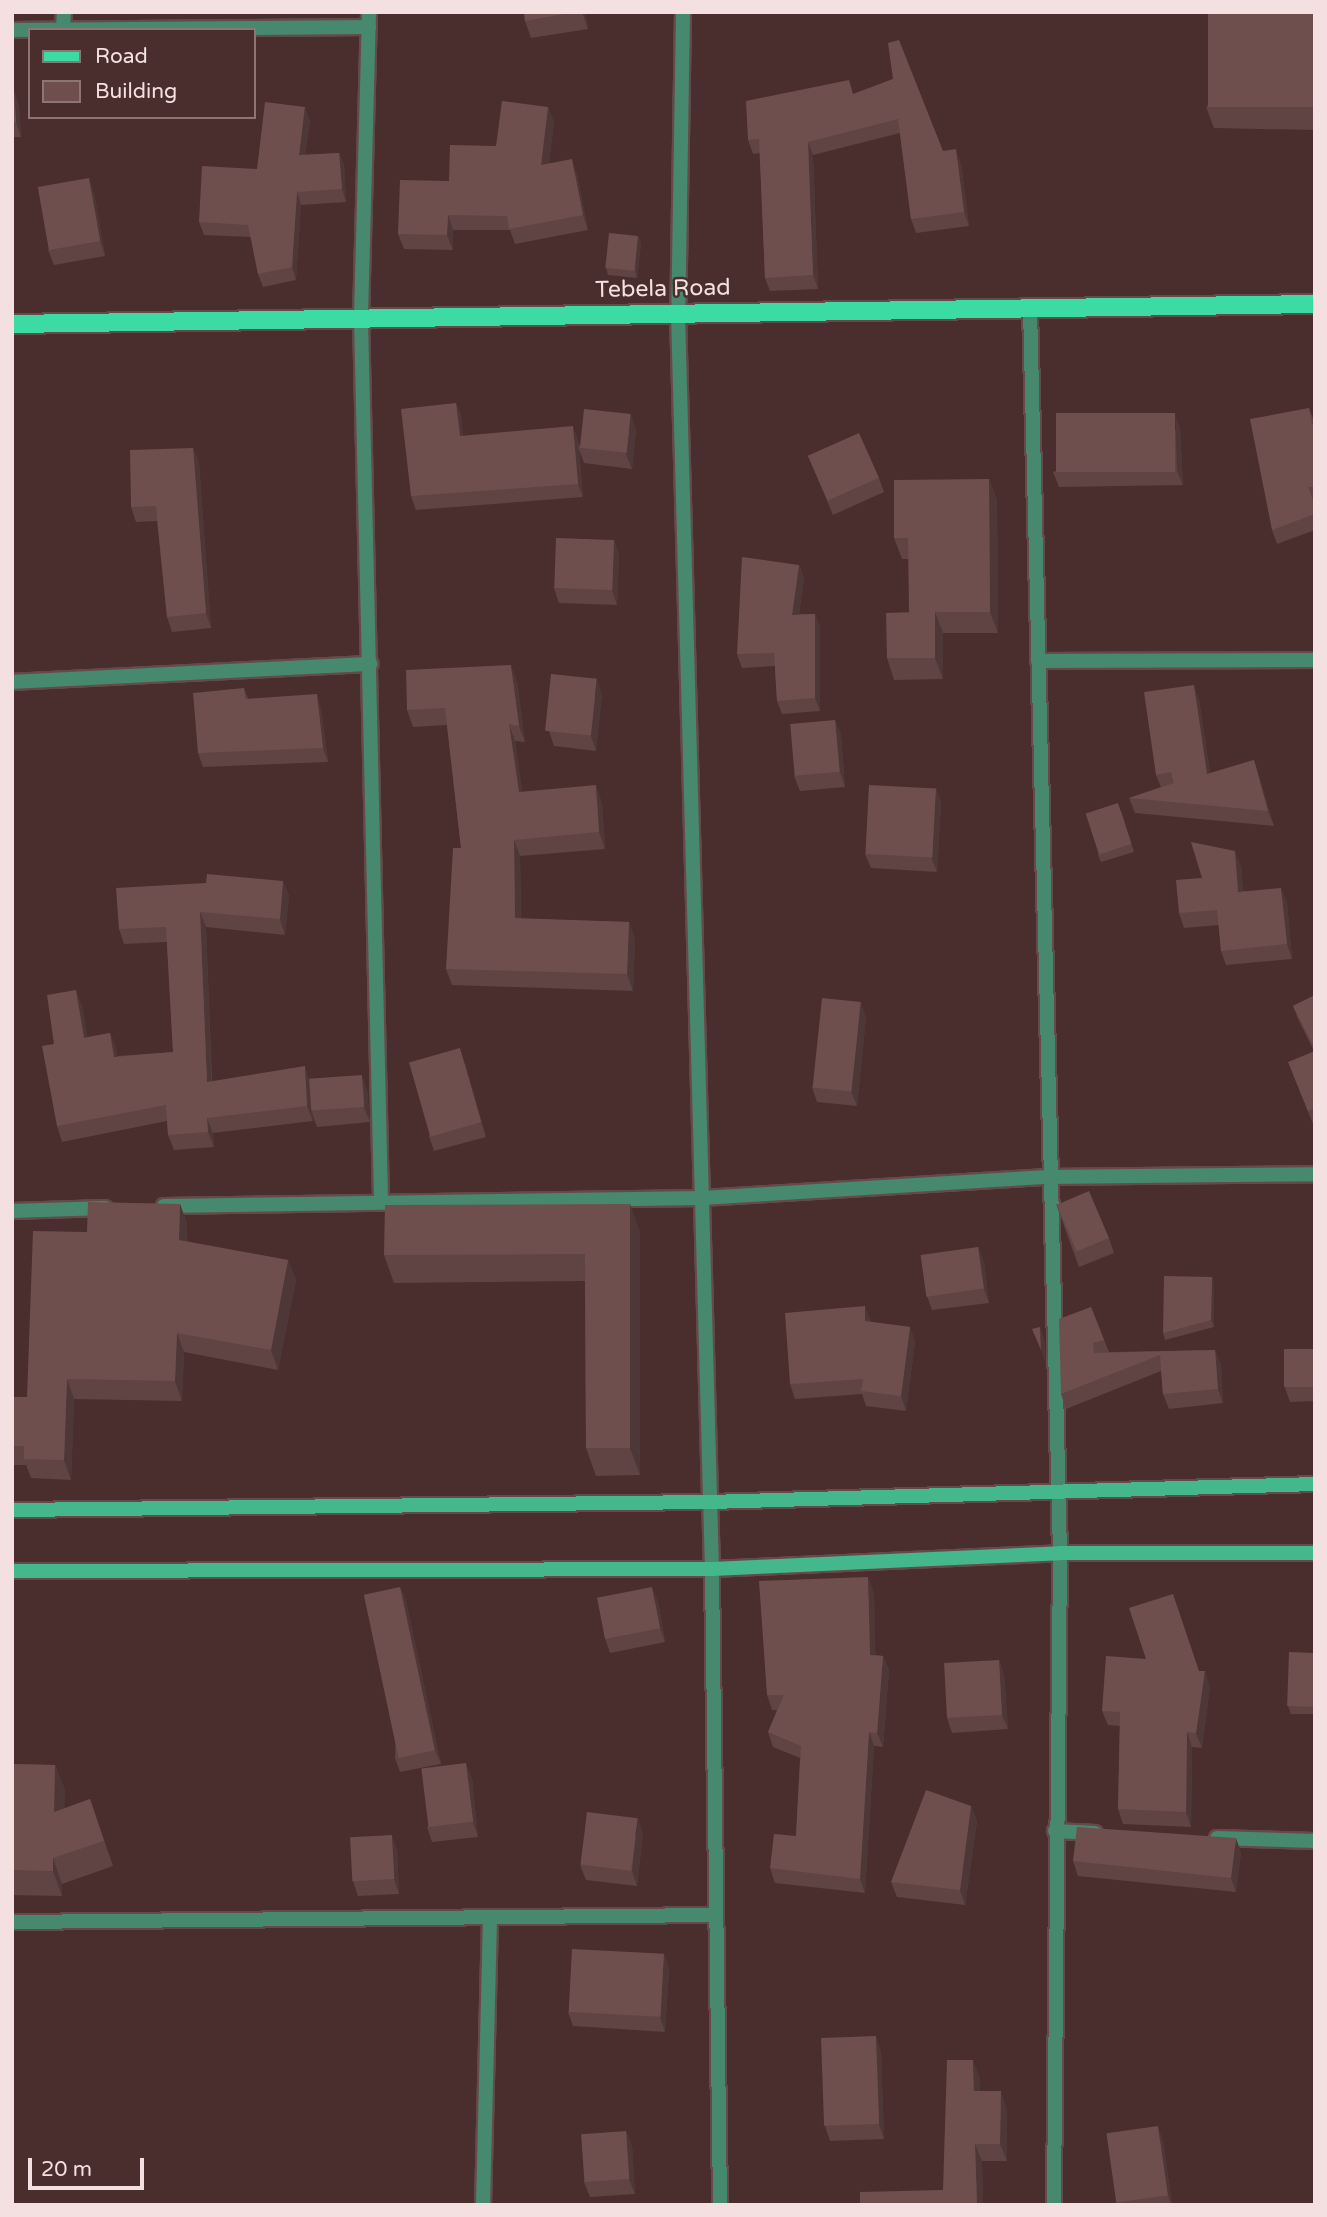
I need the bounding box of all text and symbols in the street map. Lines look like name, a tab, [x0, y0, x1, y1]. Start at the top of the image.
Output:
legend	[28, 28, 256, 119]
text: Road	[95, 44, 148, 69]
text: Building	[95, 79, 177, 104]
street label: Tebela Road	[595, 274, 731, 304]
scale bar	[32, 2144, 147, 2188]
text: 20 m	[41, 2157, 92, 2182]

